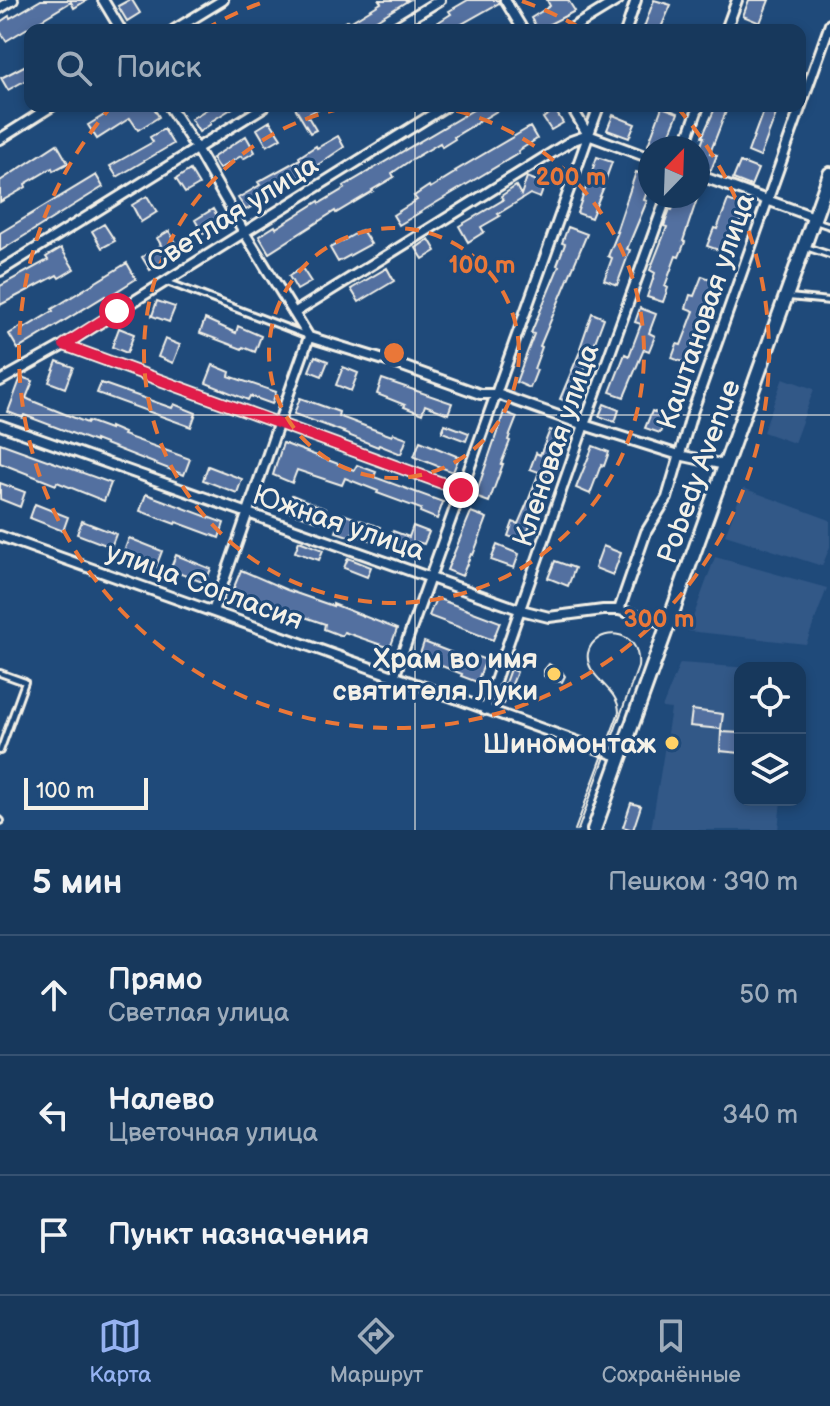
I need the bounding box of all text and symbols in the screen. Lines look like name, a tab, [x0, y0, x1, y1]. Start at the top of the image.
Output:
search box	[24, 24, 806, 112]
icon: search	[52, 46, 96, 90]
text: Поиск	[116, 50, 202, 86]
north arrow	[638, 136, 710, 208]
street label: Светлая улица	[141, 148, 325, 280]
text: 200 m	[536, 163, 606, 192]
street label: Каштановая улица	[651, 189, 762, 434]
text: 100 m	[449, 251, 515, 280]
route start	[99, 293, 135, 329]
centre of rings	[380, 339, 408, 367]
street label: Кленовая улица	[506, 340, 607, 551]
street label: Pobedy Avenue	[651, 375, 748, 568]
route end	[443, 472, 479, 508]
street label: Южная улица	[248, 479, 429, 568]
street label: улица Согласия	[102, 536, 307, 637]
text: 300 m	[624, 605, 694, 634]
place label: Храм во имя святителя Луки	[333, 643, 538, 708]
map controls	[734, 662, 806, 806]
button: locate	[734, 662, 806, 734]
marker: Храм во имя святителя Луки	[545, 665, 563, 683]
place label: Шиномонтаж	[483, 728, 656, 761]
marker: Шиномонтаж	[663, 734, 681, 752]
button: layers	[734, 734, 806, 806]
scale bar	[24, 774, 148, 810]
text: 100 m	[36, 778, 95, 805]
text: 5 мин	[32, 862, 122, 903]
text: Пешком · 390 m	[608, 867, 798, 898]
text: Прямо	[108, 962, 202, 998]
icon: ahead	[32, 973, 76, 1017]
text: 50 m	[739, 980, 798, 1011]
text: Светлая улица	[108, 998, 289, 1029]
text: Налево	[108, 1082, 214, 1118]
icon: left	[32, 1093, 76, 1137]
text: 340 m	[722, 1100, 798, 1131]
text: Цветочная улица	[108, 1118, 318, 1149]
icon: arrive	[32, 1213, 76, 1257]
text: Пункт назначения	[108, 1217, 369, 1253]
tab: Карта	[89, 1314, 151, 1389]
tab: Маршрут	[330, 1314, 423, 1389]
tab: Сохранённые	[602, 1314, 741, 1389]

